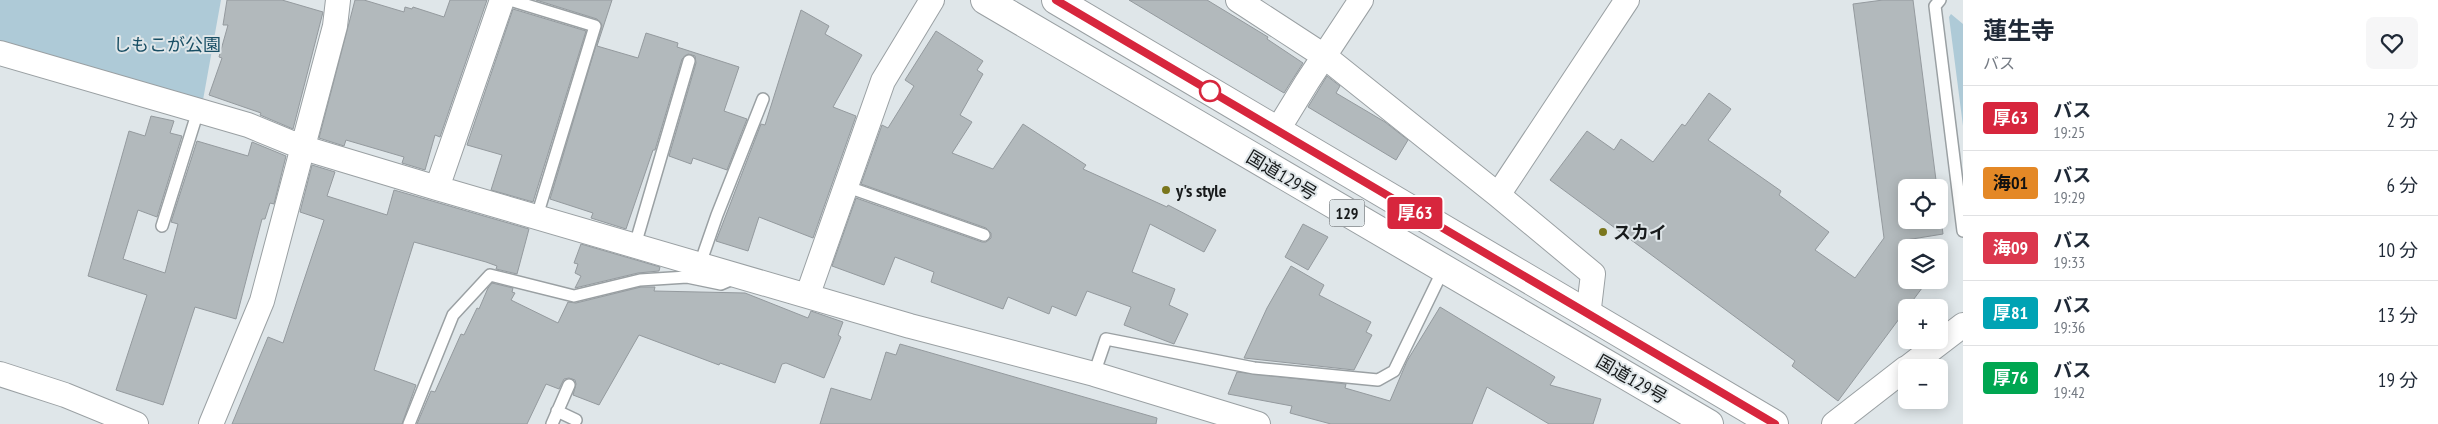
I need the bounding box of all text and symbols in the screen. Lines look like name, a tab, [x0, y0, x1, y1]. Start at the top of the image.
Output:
text: 蓮生寺	[1983, 15, 2055, 46]
button: heart	[2366, 17, 2418, 69]
park label: しもこが公園	[113, 33, 221, 56]
text: バス	[1983, 53, 2015, 73]
unlabelled marker	[1199, 80, 1221, 102]
text: バス	[2053, 98, 2091, 122]
text: 厚63	[1993, 106, 2028, 129]
text: 2 分	[2386, 108, 2418, 132]
text: 19:25	[2053, 122, 2085, 142]
street label: 国道129号	[1243, 145, 1321, 205]
text: バス	[2053, 163, 2091, 187]
text: 海01	[1993, 171, 2028, 194]
text: 6 分	[2386, 173, 2418, 197]
place label: y's style	[1175, 179, 1227, 202]
map controls	[1898, 179, 1948, 409]
button: locate	[1898, 179, 1948, 229]
marker: y's style	[1160, 184, 1172, 196]
text: 19:29	[2053, 187, 2085, 207]
line badge: 厚63	[1386, 197, 1444, 229]
road number: 129	[1330, 200, 1364, 227]
text: 厚63	[1397, 201, 1433, 224]
place label: スカイ	[1613, 221, 1667, 244]
marker: スカイ	[1597, 226, 1609, 238]
text: バス	[2053, 228, 2091, 252]
text: 海09	[1993, 236, 2028, 259]
text: 10 分	[2378, 238, 2418, 262]
button: layers	[1898, 239, 1948, 289]
text: 19:33	[2053, 252, 2085, 272]
text: バス	[2053, 293, 2091, 317]
button: +	[1898, 299, 1948, 349]
text: 厚81	[1993, 301, 2028, 324]
text: 13 分	[2378, 303, 2418, 327]
text: 19:36	[2053, 317, 2085, 337]
street label: 国道129号	[1592, 349, 1672, 409]
text: バス	[2053, 358, 2091, 382]
button: −	[1898, 359, 1948, 409]
text: 厚76	[1993, 366, 2028, 389]
text: 19 分	[2378, 368, 2418, 392]
text: 19:42	[2053, 382, 2085, 402]

